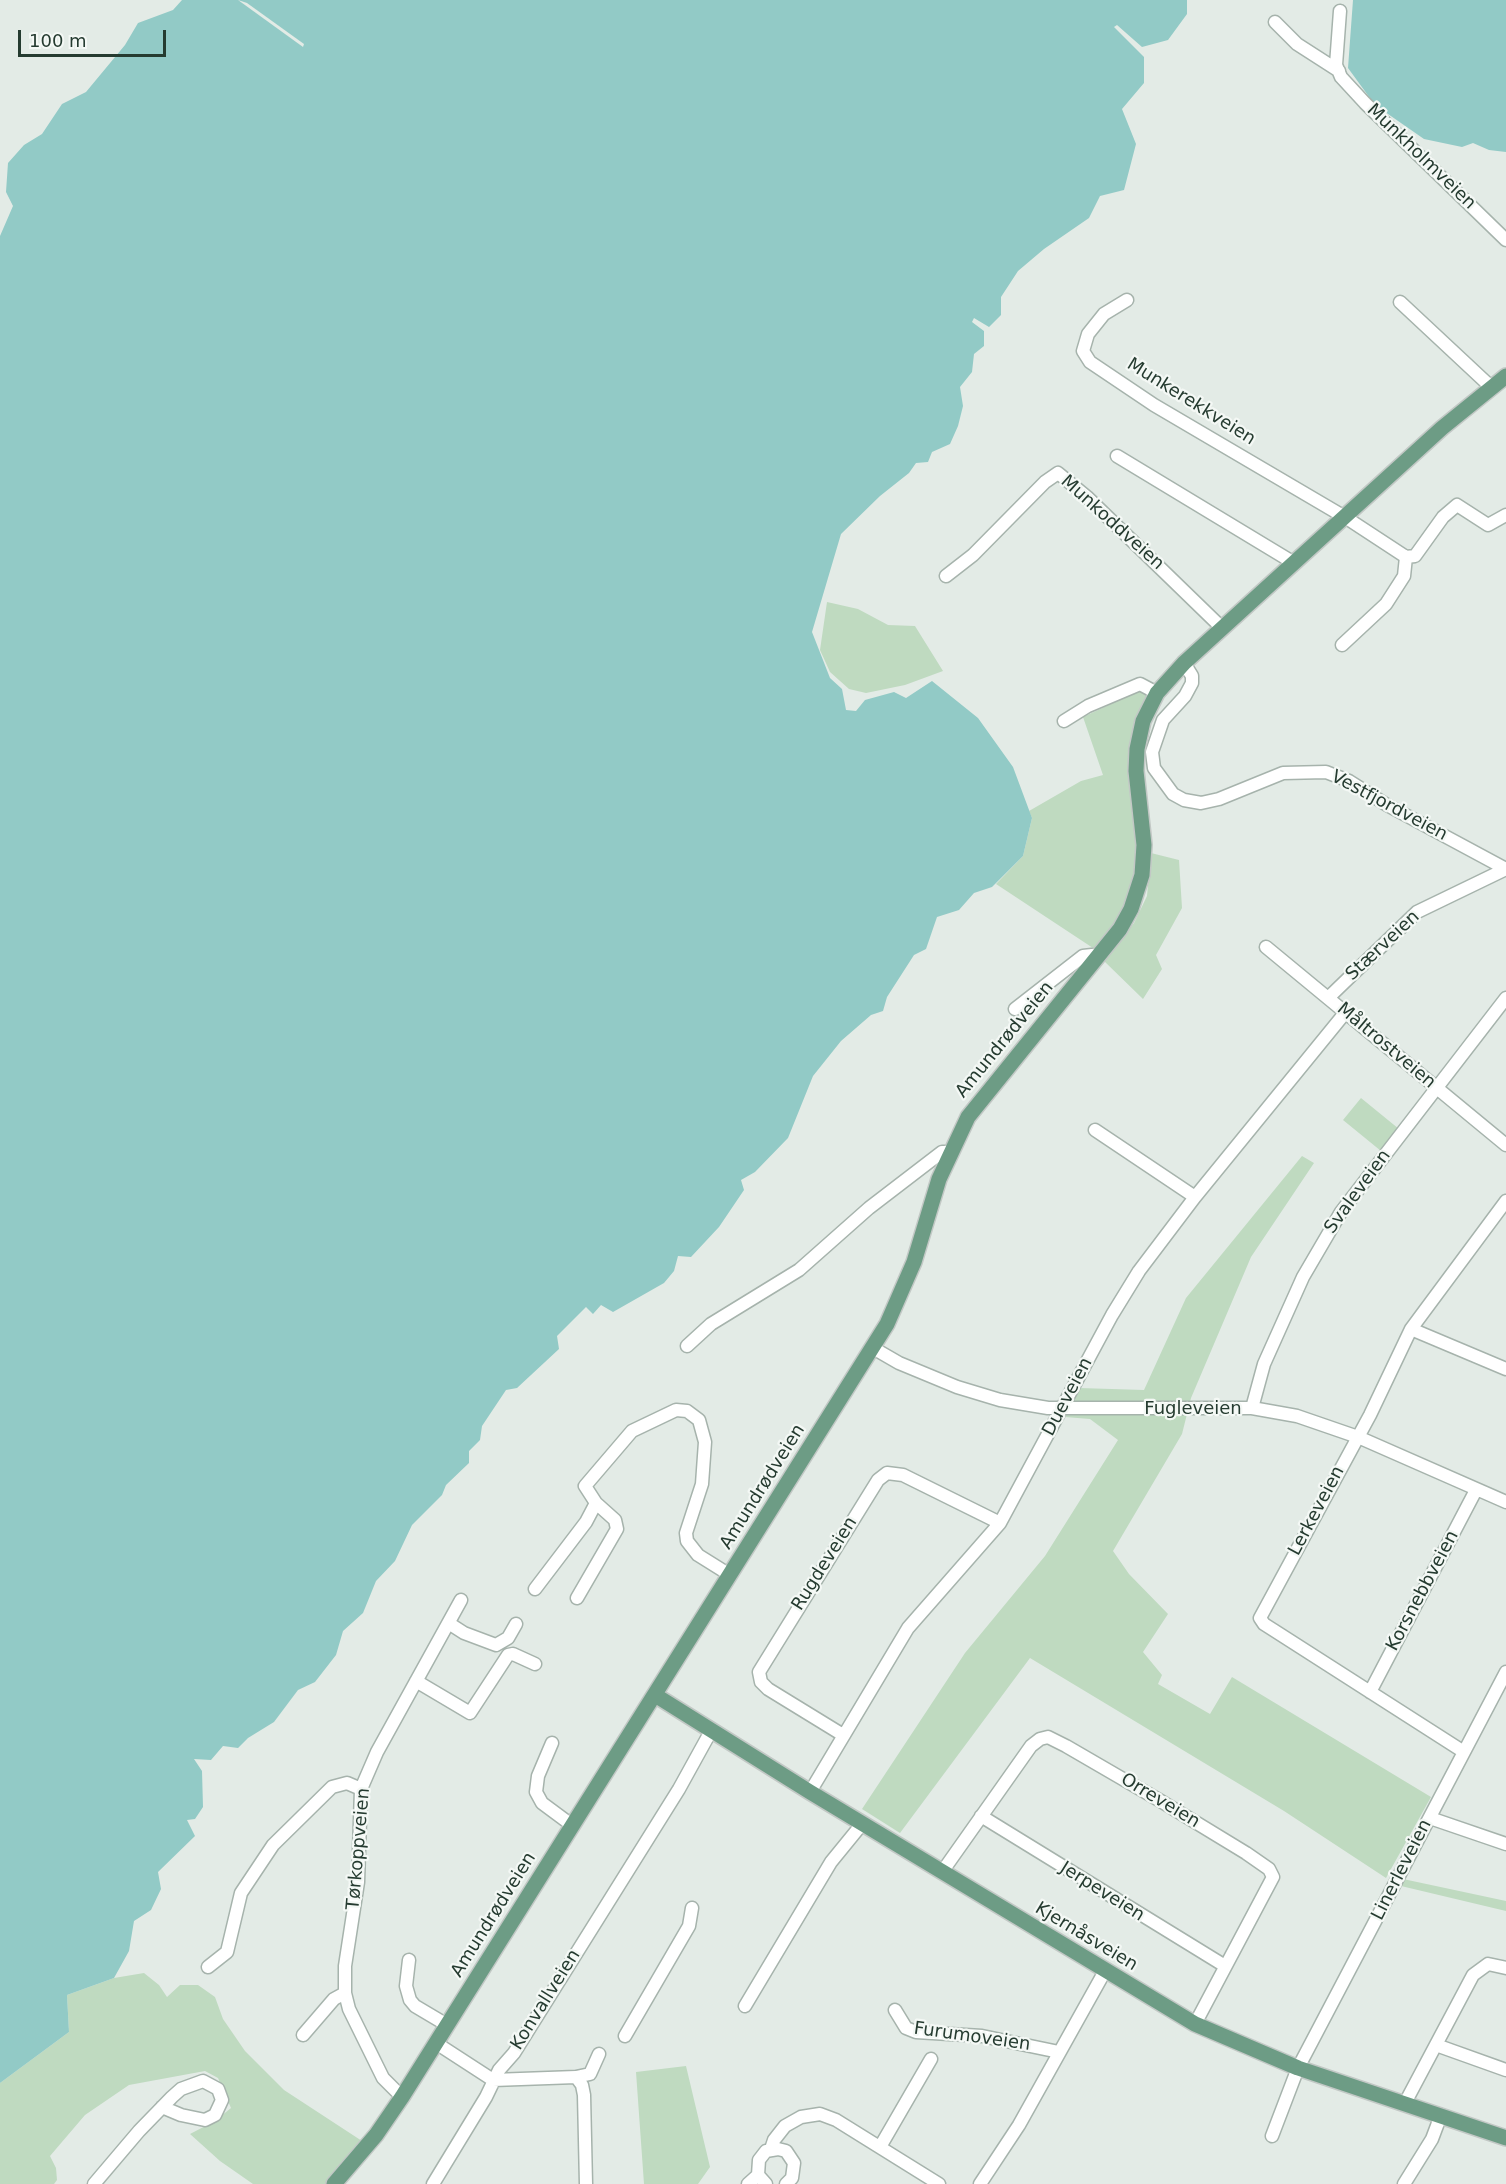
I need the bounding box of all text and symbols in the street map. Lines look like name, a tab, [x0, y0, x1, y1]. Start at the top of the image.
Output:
scale bar	[21, 18, 170, 56]
text: 100 m	[29, 30, 87, 51]
street label: Munkholmveien	[1362, 100, 1480, 214]
street label: Munkerekkveien	[1123, 354, 1259, 450]
street label: Munkoddveien	[1056, 471, 1168, 575]
street label: Vestfjordveien	[1327, 766, 1451, 846]
street label: Stærveien	[1342, 906, 1424, 986]
street label: Amundrødveien	[952, 978, 1058, 1102]
street label: Måltrostveien	[1332, 998, 1440, 1094]
street label: Svaleveien	[1320, 1146, 1396, 1238]
street label: Dueveien	[1038, 1354, 1098, 1440]
street label: Fugleveien	[1144, 1398, 1242, 1420]
street label: Amundrødveien	[716, 1421, 810, 1553]
street label: Lerkeveien	[1284, 1463, 1350, 1559]
street label: Rugdeveien	[788, 1513, 862, 1615]
street label: Korsnebbveien	[1382, 1527, 1464, 1655]
street label: Orreveien	[1116, 1769, 1204, 1833]
street label: Tørkoppveien	[343, 1787, 375, 1911]
street label: Linerleveien	[1367, 1816, 1437, 1924]
street label: Amundrødveien	[447, 1849, 541, 1981]
street label: Jerpeveien	[1056, 1858, 1148, 1926]
street label: Kjernåsveien	[1031, 1898, 1141, 1976]
street label: Konvallveien	[507, 1946, 585, 2054]
street label: Furumoveien	[912, 2018, 1032, 2056]

